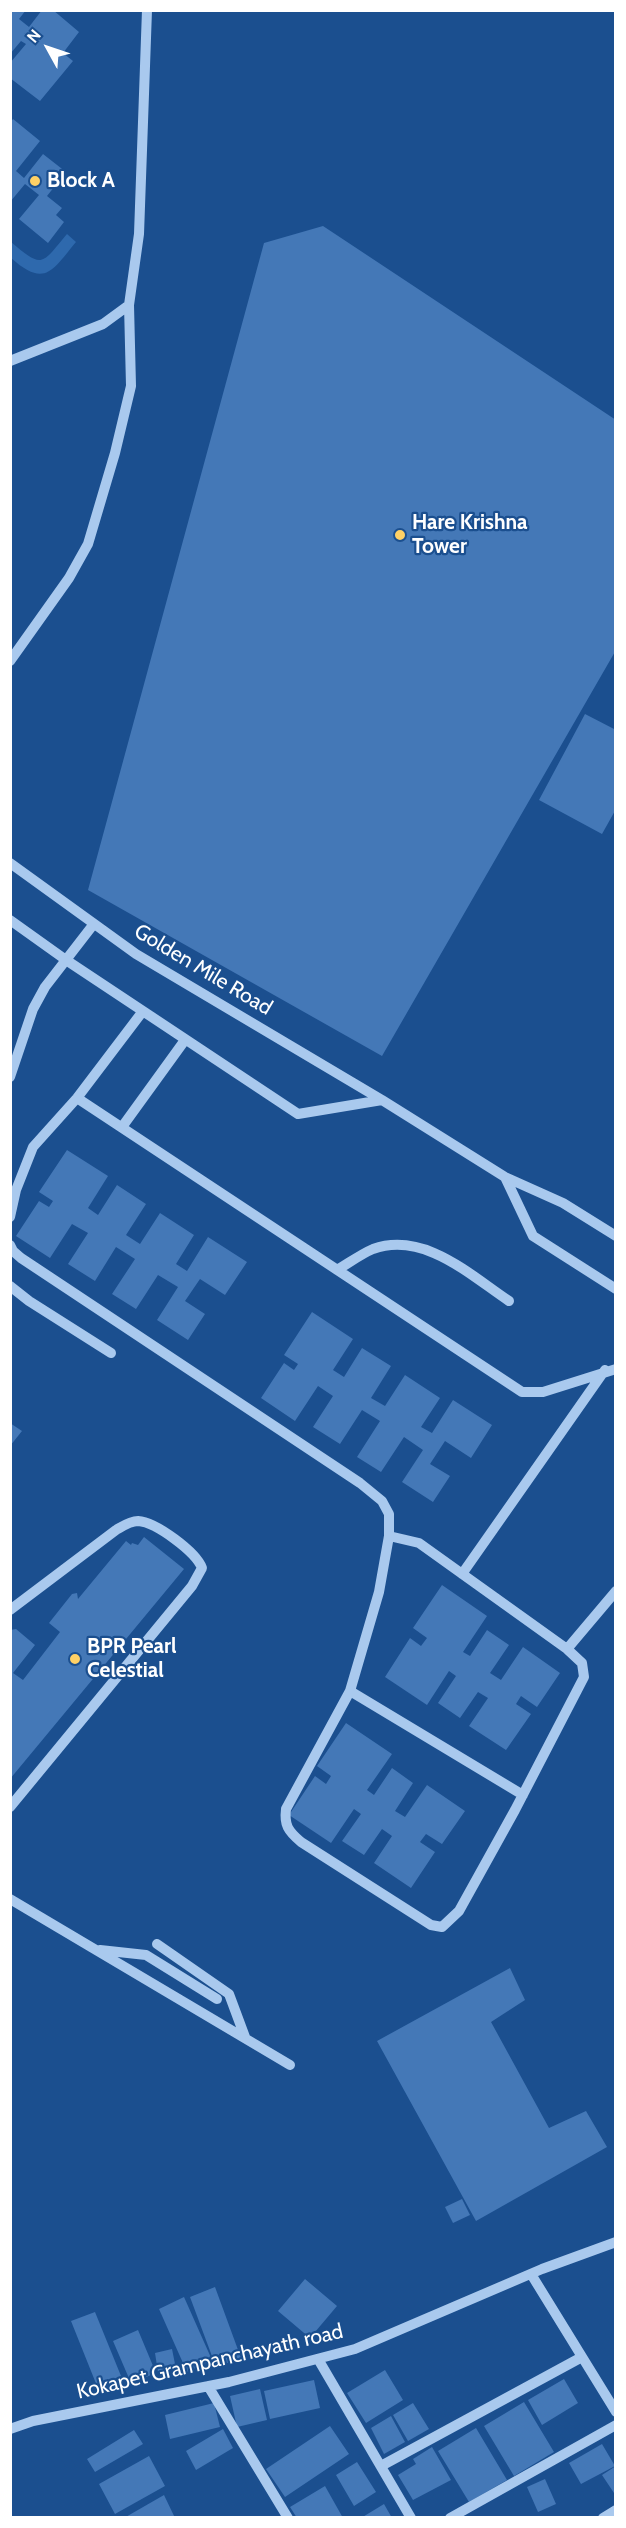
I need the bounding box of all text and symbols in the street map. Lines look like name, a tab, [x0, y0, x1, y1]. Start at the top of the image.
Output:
north arrow	[18, 18, 78, 78]
text: N	[23, 26, 45, 47]
place label: Block A	[47, 168, 115, 194]
marker: Block A	[28, 174, 42, 188]
place label: Hare Krishna Tower	[412, 510, 527, 560]
marker: Hare Krishna Tower	[393, 528, 407, 542]
street label: Golden Mile Road	[129, 919, 277, 1021]
place label: BPR Pearl Celestial	[87, 1634, 177, 1684]
marker: BPR Pearl Celestial	[68, 1652, 82, 1666]
street label: Kokapet Grampanchayath road	[74, 2319, 346, 2405]

